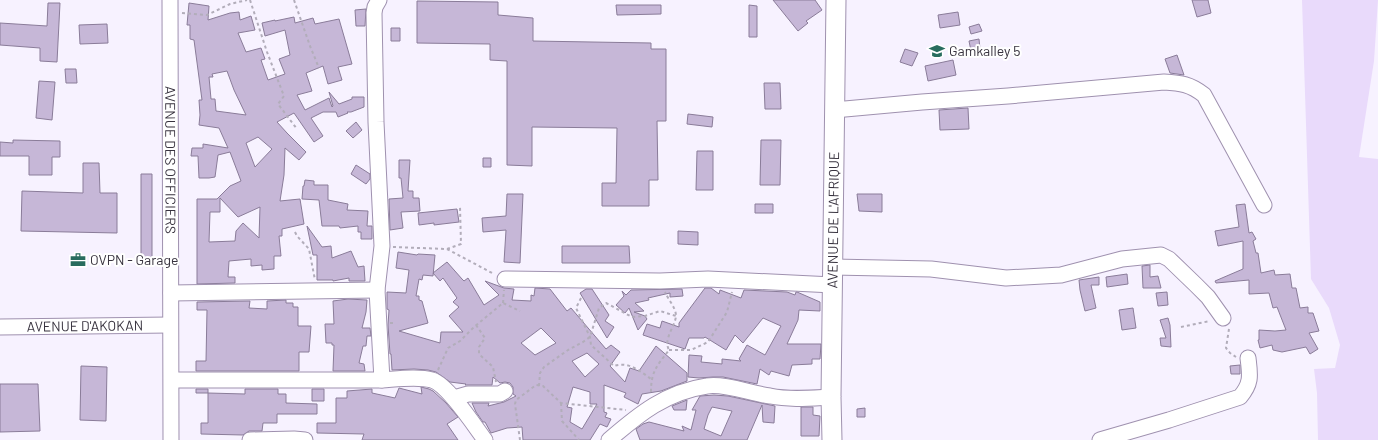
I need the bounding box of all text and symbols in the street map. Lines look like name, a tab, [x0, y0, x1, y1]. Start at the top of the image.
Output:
school or university icon: Gamkalley 5	[928, 42, 946, 60]
place label: Gamkalley 5	[949, 42, 1020, 59]
street label: AVENUE DES OFFICIERS	[162, 86, 180, 234]
street label: AVENUE DE L'AFRIQUE	[823, 151, 842, 289]
office icon: OVPN - Garage	[69, 251, 87, 269]
place label: OVPN - Garage	[90, 251, 178, 268]
street label: AVENUE D'AKOKAN	[27, 316, 143, 335]

